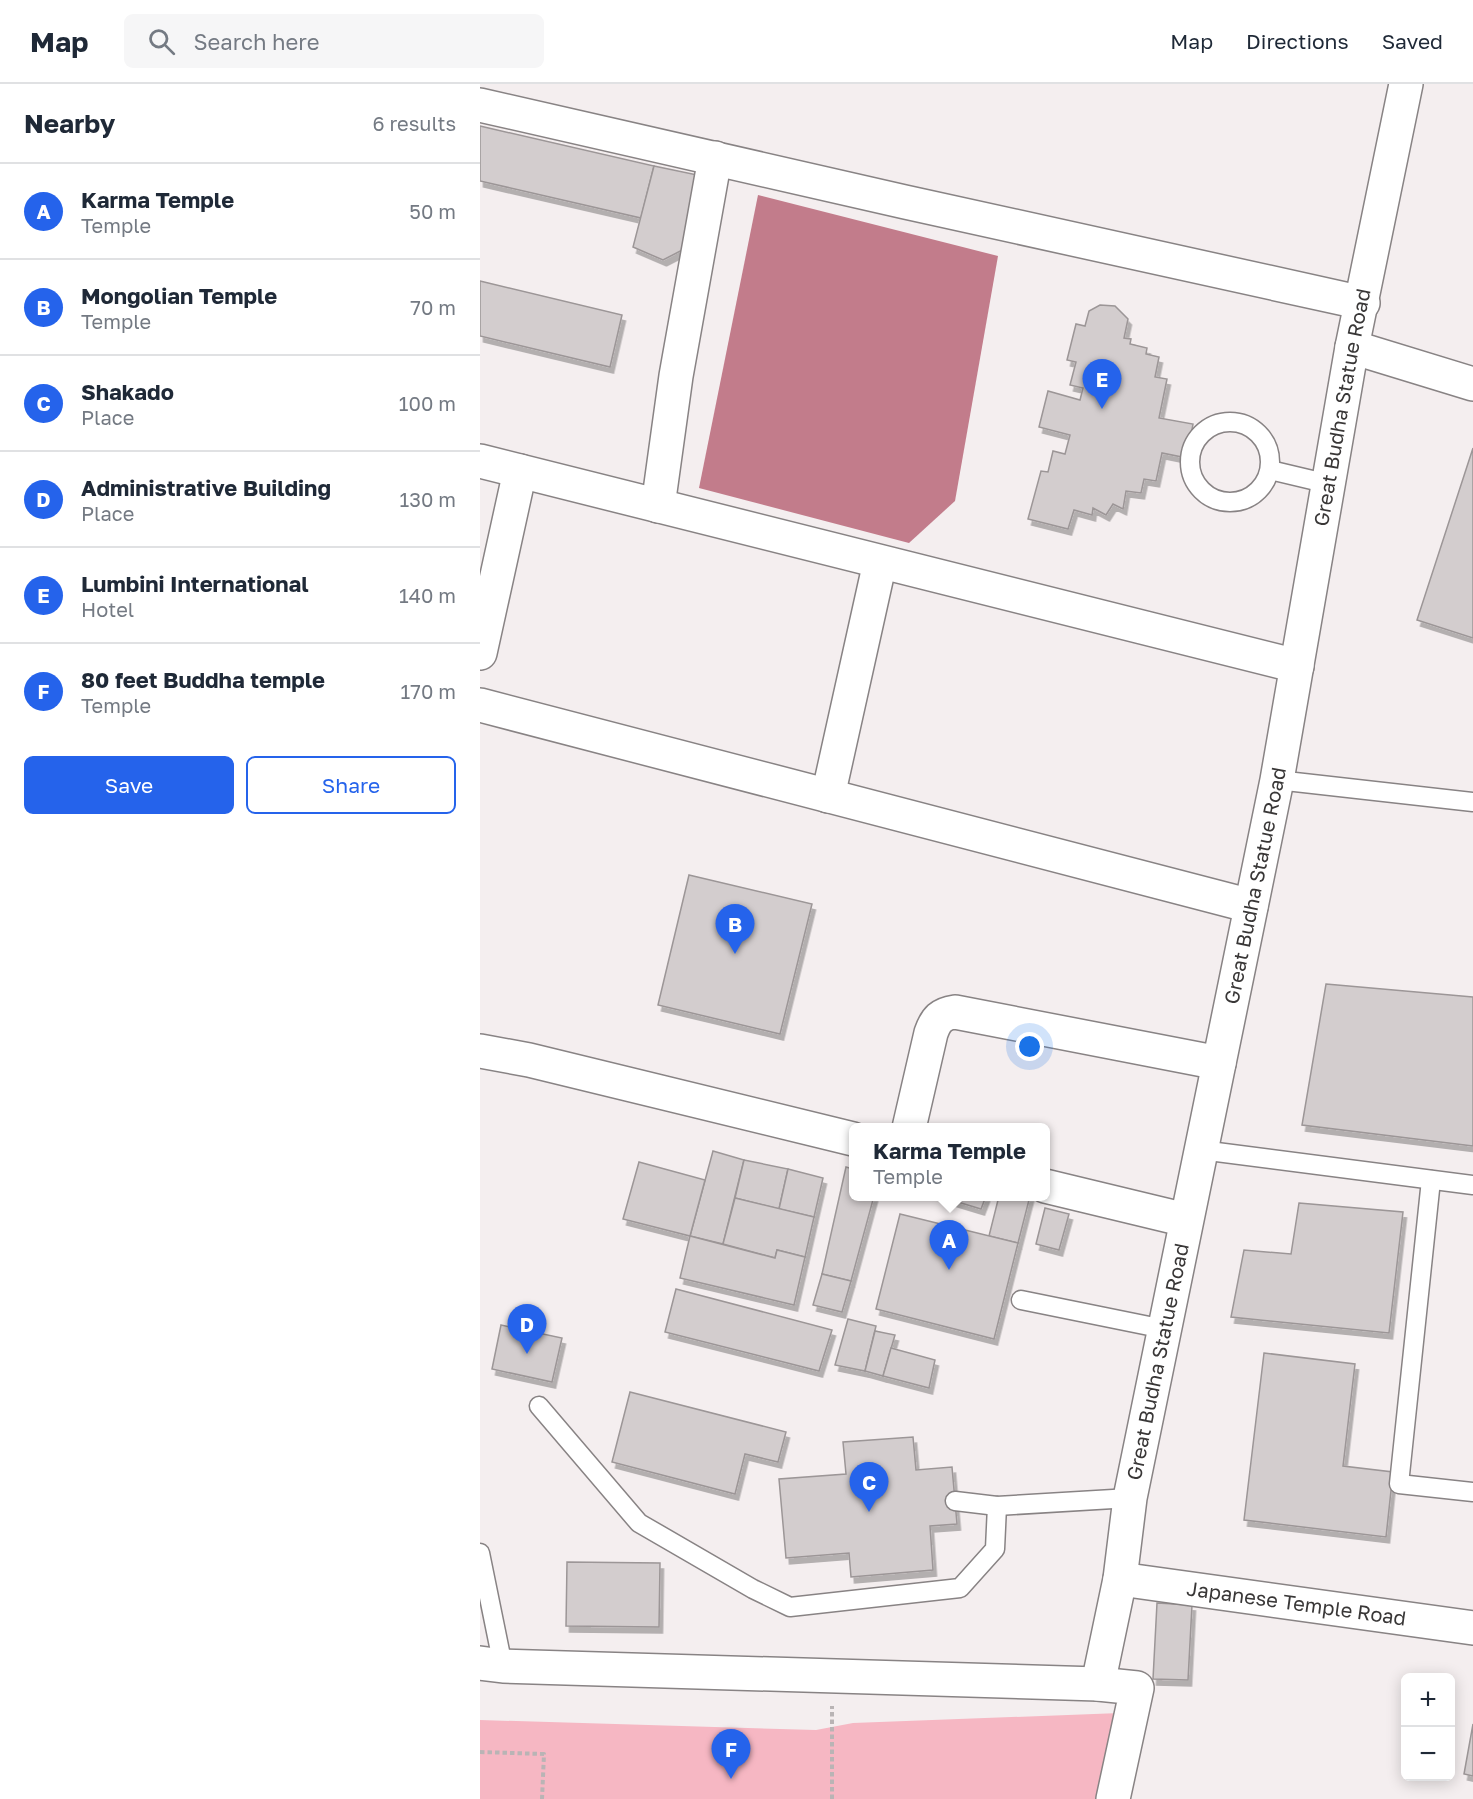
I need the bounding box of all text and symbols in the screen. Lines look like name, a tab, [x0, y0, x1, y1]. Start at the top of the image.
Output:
search box	[124, 14, 544, 68]
text: Map	[30, 25, 88, 58]
icon: search	[145, 25, 178, 58]
text: Search here	[193, 28, 319, 55]
text: Map	[1170, 28, 1213, 54]
text: Directions	[1246, 28, 1349, 54]
text: Saved	[1382, 28, 1443, 54]
text: Nearby	[24, 108, 115, 139]
text: 6 results	[372, 111, 456, 135]
text: Karma Temple	[81, 186, 234, 213]
text: A	[36, 199, 51, 223]
text: 50 m	[409, 199, 456, 223]
text: Temple	[81, 213, 151, 237]
text: Mongolian Temple	[81, 282, 277, 309]
street label: Great Budha Statue Road	[1308, 286, 1375, 528]
text: B	[36, 295, 51, 319]
text: 70 m	[410, 295, 456, 319]
text: Temple	[81, 309, 151, 333]
pin: E	[1082, 360, 1122, 409]
text: Shakado	[81, 378, 174, 405]
text: C	[36, 391, 51, 415]
text: 100 m	[399, 391, 456, 415]
text: Place	[81, 405, 134, 429]
text: Administrative Building	[81, 474, 331, 501]
text: D	[36, 487, 51, 511]
text: 130 m	[400, 487, 456, 511]
text: Place	[81, 501, 134, 525]
text: Lumbini International	[81, 570, 309, 597]
text: E	[37, 583, 50, 607]
text: 140 m	[399, 583, 456, 607]
text: Hotel	[81, 597, 134, 621]
text: 80 feet Buddha temple	[81, 666, 325, 693]
text: F	[38, 679, 49, 703]
text: 170 m	[401, 679, 456, 703]
text: Temple	[81, 693, 151, 717]
button: Save	[24, 756, 234, 814]
button: Share	[246, 756, 456, 814]
street label: Great Budha Statue Road	[1218, 765, 1290, 1006]
pin: B	[716, 904, 754, 954]
your location	[1015, 1032, 1044, 1061]
popup	[849, 1123, 1050, 1201]
text: Karma Temple	[873, 1137, 1026, 1164]
text: Temple	[873, 1164, 943, 1188]
pin: A	[930, 1220, 968, 1270]
street label: Great Budha Statue Road	[1121, 1241, 1193, 1482]
pin: D	[508, 1304, 546, 1354]
pin: C	[850, 1462, 888, 1512]
street label: Japanese Temple Road	[1185, 1575, 1408, 1630]
map controls	[1401, 1673, 1455, 1781]
button: +	[1401, 1673, 1455, 1727]
button: −	[1401, 1727, 1455, 1781]
pin: F	[712, 1730, 750, 1779]

